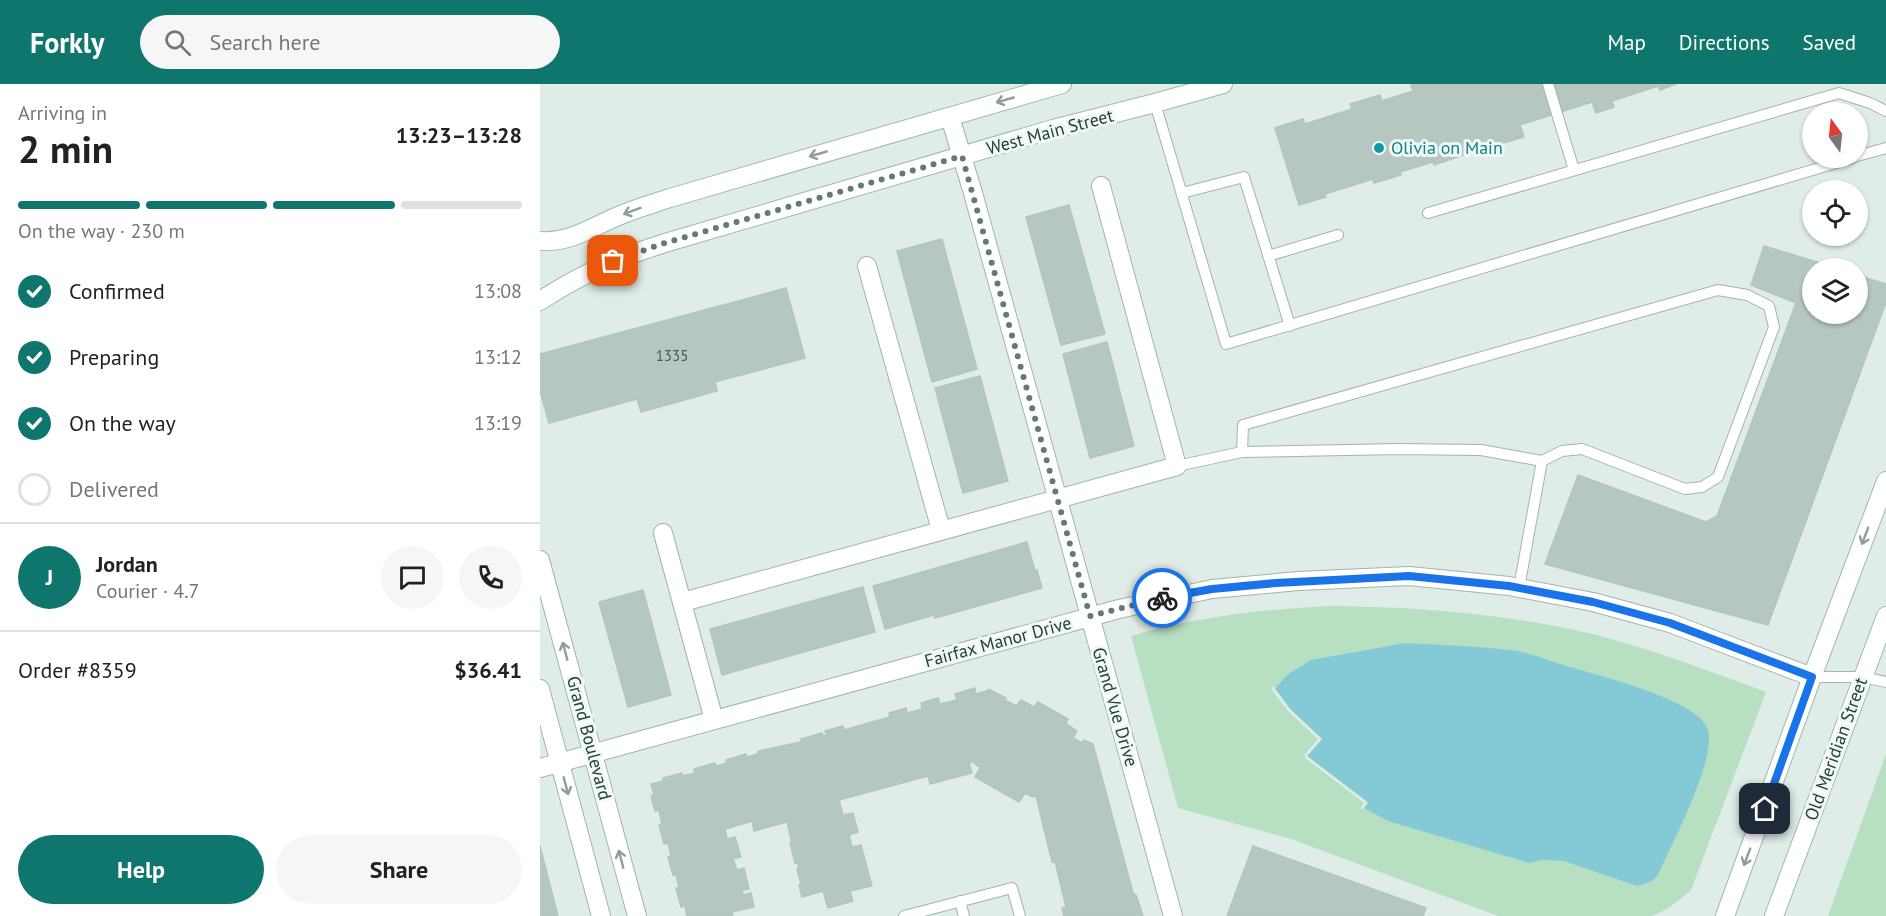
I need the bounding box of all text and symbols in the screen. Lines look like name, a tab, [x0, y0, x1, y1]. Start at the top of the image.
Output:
search box	[140, 15, 560, 69]
text: Forkly	[30, 24, 104, 61]
icon: search	[161, 26, 194, 59]
text: Search here	[209, 28, 320, 56]
text: Map	[1607, 29, 1646, 56]
text: Directions	[1679, 29, 1770, 56]
text: Saved	[1803, 29, 1856, 56]
one-way arrow	[996, 95, 1015, 107]
text: Arriving in	[18, 100, 107, 126]
north arrow	[1802, 102, 1868, 168]
map controls	[1802, 102, 1868, 324]
street label: West Main Street	[984, 104, 1116, 160]
text: 13:23–13:28	[396, 121, 522, 149]
text: 2 min	[18, 123, 113, 174]
place label: Olivia on Main	[1391, 136, 1503, 159]
marker: Olivia on Main	[1372, 141, 1386, 155]
one-way arrow	[809, 149, 828, 161]
button: locate	[1802, 180, 1868, 246]
one-way arrow	[623, 207, 641, 218]
text: On the way · 230 m	[18, 218, 185, 244]
pin	[587, 235, 638, 286]
icon: bag	[596, 244, 629, 277]
button: layers	[1802, 258, 1868, 324]
icon: check	[18, 275, 51, 308]
text: Confirmed	[69, 277, 165, 305]
text: 13:08	[474, 278, 522, 304]
icon: check	[18, 341, 51, 374]
text: Preparing	[69, 343, 159, 371]
text: 13:12	[474, 344, 522, 370]
house number: 1335	[656, 346, 688, 365]
icon: check	[18, 407, 51, 440]
text: On the way	[69, 409, 176, 437]
text: 13:19	[474, 410, 522, 436]
text: Delivered	[69, 475, 159, 503]
one-way arrow	[1859, 526, 1870, 545]
button: chat	[381, 546, 444, 609]
button: phone	[459, 546, 522, 609]
text: Jordan	[96, 550, 158, 578]
text: J	[46, 563, 53, 591]
courier	[1132, 568, 1192, 628]
text: Courier · 4.7	[96, 578, 199, 604]
icon: bike	[1146, 582, 1179, 615]
street label: Fairfax Manor Drive	[922, 611, 1074, 672]
one-way arrow	[559, 642, 570, 661]
street label: Grand Vue Drive	[1087, 644, 1144, 769]
text: Order #8359	[18, 656, 137, 684]
text: $36.41	[454, 656, 522, 684]
street label: Grand Boulevard	[562, 673, 617, 803]
street label: Old Meridian Street	[1799, 674, 1872, 823]
one-way arrow	[560, 777, 572, 796]
pin	[1739, 783, 1790, 834]
icon: home	[1748, 792, 1781, 825]
button: Help	[18, 835, 264, 904]
button: Share	[276, 835, 522, 904]
one-way arrow	[1741, 847, 1752, 866]
one-way arrow	[615, 850, 627, 869]

